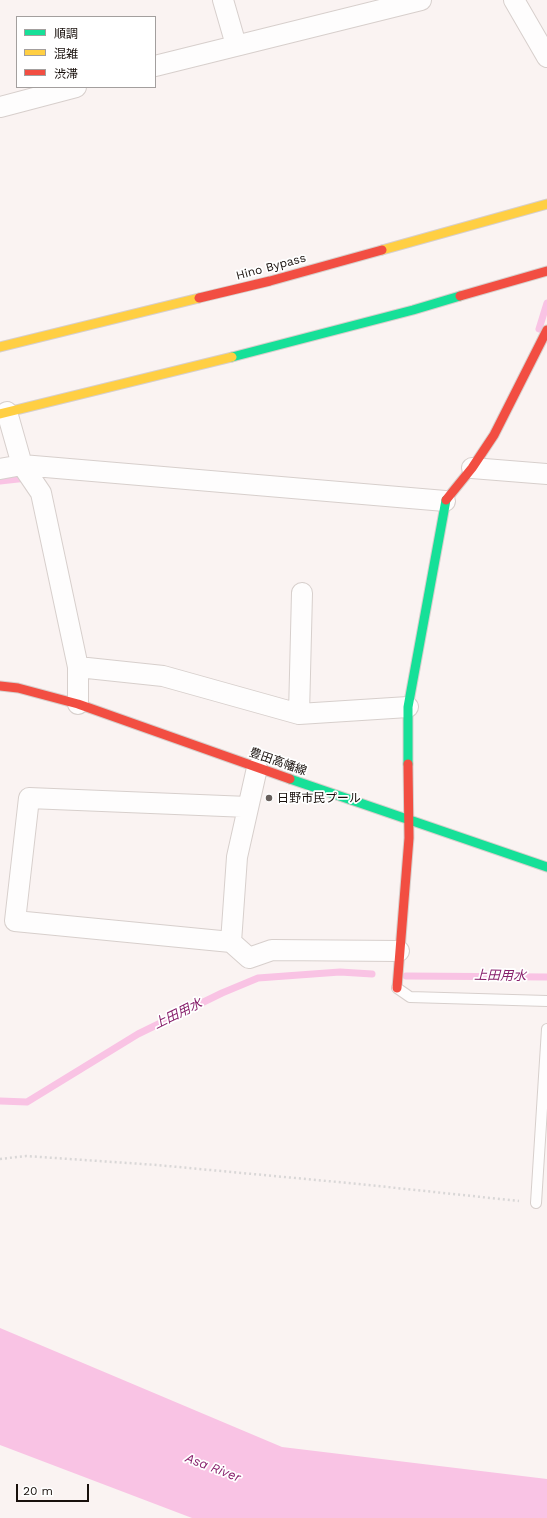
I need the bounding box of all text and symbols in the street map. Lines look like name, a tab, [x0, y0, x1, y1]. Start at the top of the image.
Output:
legend	[16, 16, 156, 88]
text: 順調	[54, 27, 78, 41]
text: 混雑	[54, 47, 78, 61]
text: 渋滞	[54, 67, 78, 81]
street label: Hino Bypass	[235, 251, 307, 283]
street label: 豊田高幡線	[247, 745, 309, 779]
place label: 日野市民プール	[277, 791, 361, 805]
marker: 日野市民プール	[264, 793, 274, 803]
water label: 上田用水	[474, 968, 526, 984]
water label: 上田用水	[151, 996, 205, 1032]
water label: Asa River	[183, 1450, 243, 1486]
scale bar	[18, 1476, 91, 1502]
text: 20 m	[23, 1484, 53, 1498]

